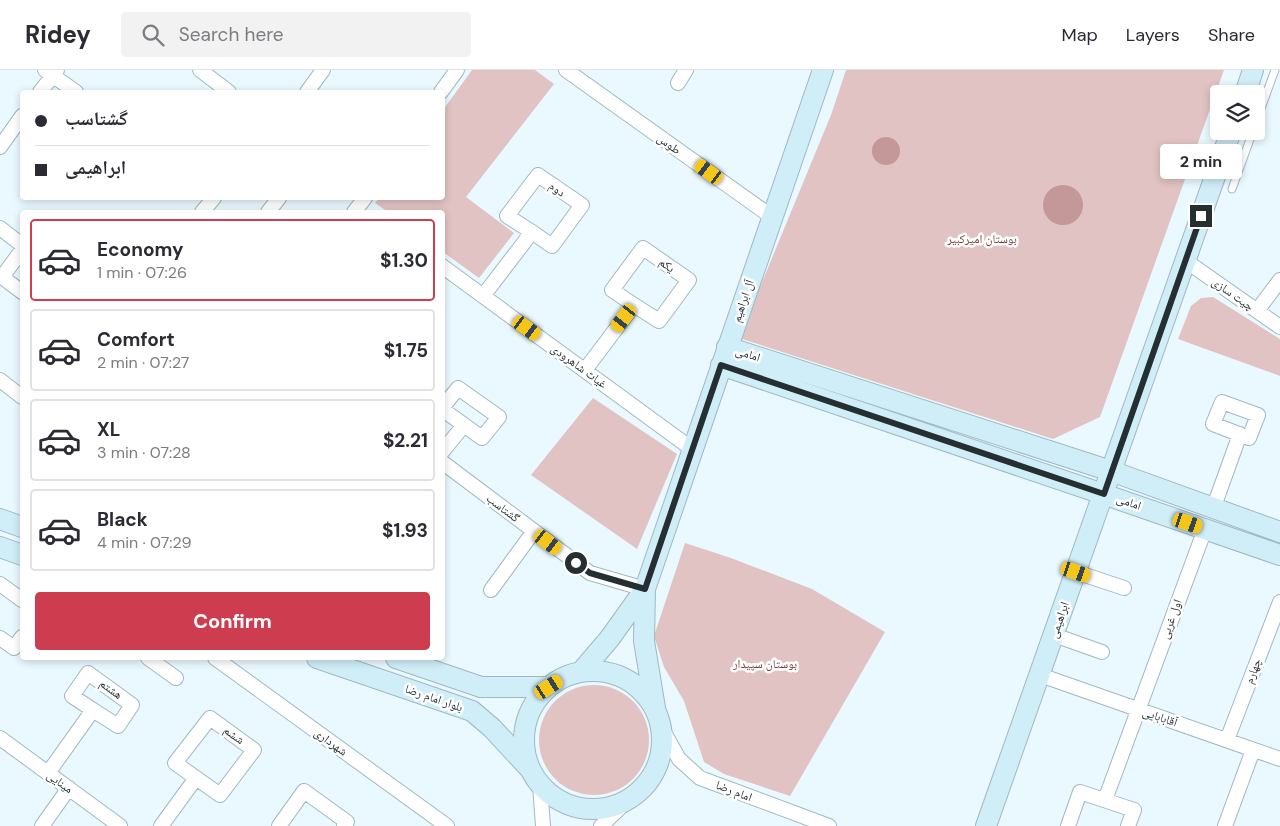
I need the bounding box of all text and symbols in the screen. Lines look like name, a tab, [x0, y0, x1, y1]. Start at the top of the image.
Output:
search box	[121, 12, 471, 57]
text: Ridey	[25, 19, 91, 50]
icon: search	[139, 21, 167, 49]
text: Search here	[179, 22, 284, 47]
text: Map	[1062, 23, 1098, 47]
text: Layers	[1126, 23, 1180, 47]
text: Share	[1208, 23, 1255, 47]
map controls	[1210, 85, 1265, 140]
button: layers	[1210, 85, 1265, 140]
text: گشتاسب	[65, 106, 128, 131]
street label: طوس	[654, 130, 684, 158]
callout: 2 min	[1160, 144, 1242, 178]
text: 2 min	[1180, 151, 1222, 172]
text: ابراهیمی	[65, 155, 126, 180]
car	[692, 157, 725, 187]
street label: دوم	[546, 178, 568, 200]
route end	[1190, 205, 1212, 227]
park label: بوستان امیرکبیر	[946, 231, 1017, 247]
text: Economy	[97, 237, 184, 262]
icon: car	[37, 238, 82, 283]
text: $1.30	[380, 248, 428, 273]
street label: یکم	[656, 254, 678, 276]
text: 1 min · 07:26	[97, 262, 187, 283]
street label: چیت سازی	[1209, 274, 1258, 315]
street label: آل ابراهیم	[728, 277, 758, 324]
car	[608, 302, 639, 334]
car	[510, 313, 543, 343]
text: Comfort	[97, 327, 175, 352]
icon: car	[37, 328, 82, 373]
text: $1.75	[384, 338, 428, 363]
street label: غیاث شاهرودی	[548, 340, 610, 392]
street label: امامی	[734, 343, 763, 366]
text: 2 min · 07:27	[97, 352, 189, 373]
text: XL	[97, 417, 120, 442]
icon: car	[37, 418, 82, 463]
text: $2.21	[383, 428, 428, 453]
text: 3 min · 07:28	[97, 442, 191, 463]
street label: گشتاسب	[483, 490, 523, 526]
street label: امامی	[1115, 490, 1144, 514]
text: Black	[97, 507, 148, 532]
icon: car	[37, 508, 82, 553]
car	[1171, 511, 1204, 535]
text: $1.93	[382, 518, 428, 543]
car	[531, 527, 564, 557]
text: 4 min · 07:29	[97, 532, 192, 553]
route start	[565, 552, 587, 574]
car	[1059, 560, 1092, 584]
button: Confirm	[35, 592, 430, 650]
street label: اول غربی	[1156, 597, 1186, 641]
street label: ابراهیمی	[1045, 600, 1073, 640]
park label: بوستان سپیدار	[732, 656, 797, 672]
street label: چهارم	[1241, 656, 1265, 686]
car	[532, 673, 565, 701]
street label: هشتم	[96, 675, 126, 703]
street label: بلوار امام رضا	[403, 681, 465, 715]
street label: آقابابایی	[1140, 704, 1181, 731]
street label: ششم	[220, 722, 248, 748]
street label: شهرداری	[311, 725, 351, 759]
street label: مینایی	[44, 767, 76, 797]
street label: امام رضا	[714, 777, 755, 805]

